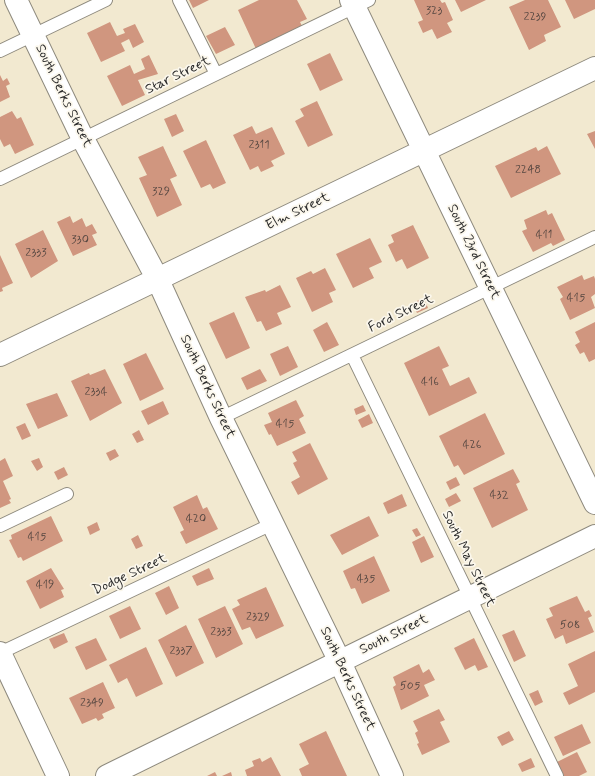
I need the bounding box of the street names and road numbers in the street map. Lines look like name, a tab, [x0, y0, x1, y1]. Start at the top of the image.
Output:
street label: South Berks Street	[31, 42, 95, 150]
street label: Star Street	[143, 53, 213, 99]
street label: Elm Street	[263, 189, 333, 235]
street label: South 23rd Street	[443, 202, 503, 302]
street label: Ford Street	[366, 291, 436, 337]
street label: South Berks Street	[176, 332, 238, 442]
street label: South May Street	[438, 508, 498, 610]
street label: Dodge Street	[90, 550, 170, 600]
street label: South Street	[357, 611, 431, 659]
street label: South Berks Street	[316, 624, 378, 734]

